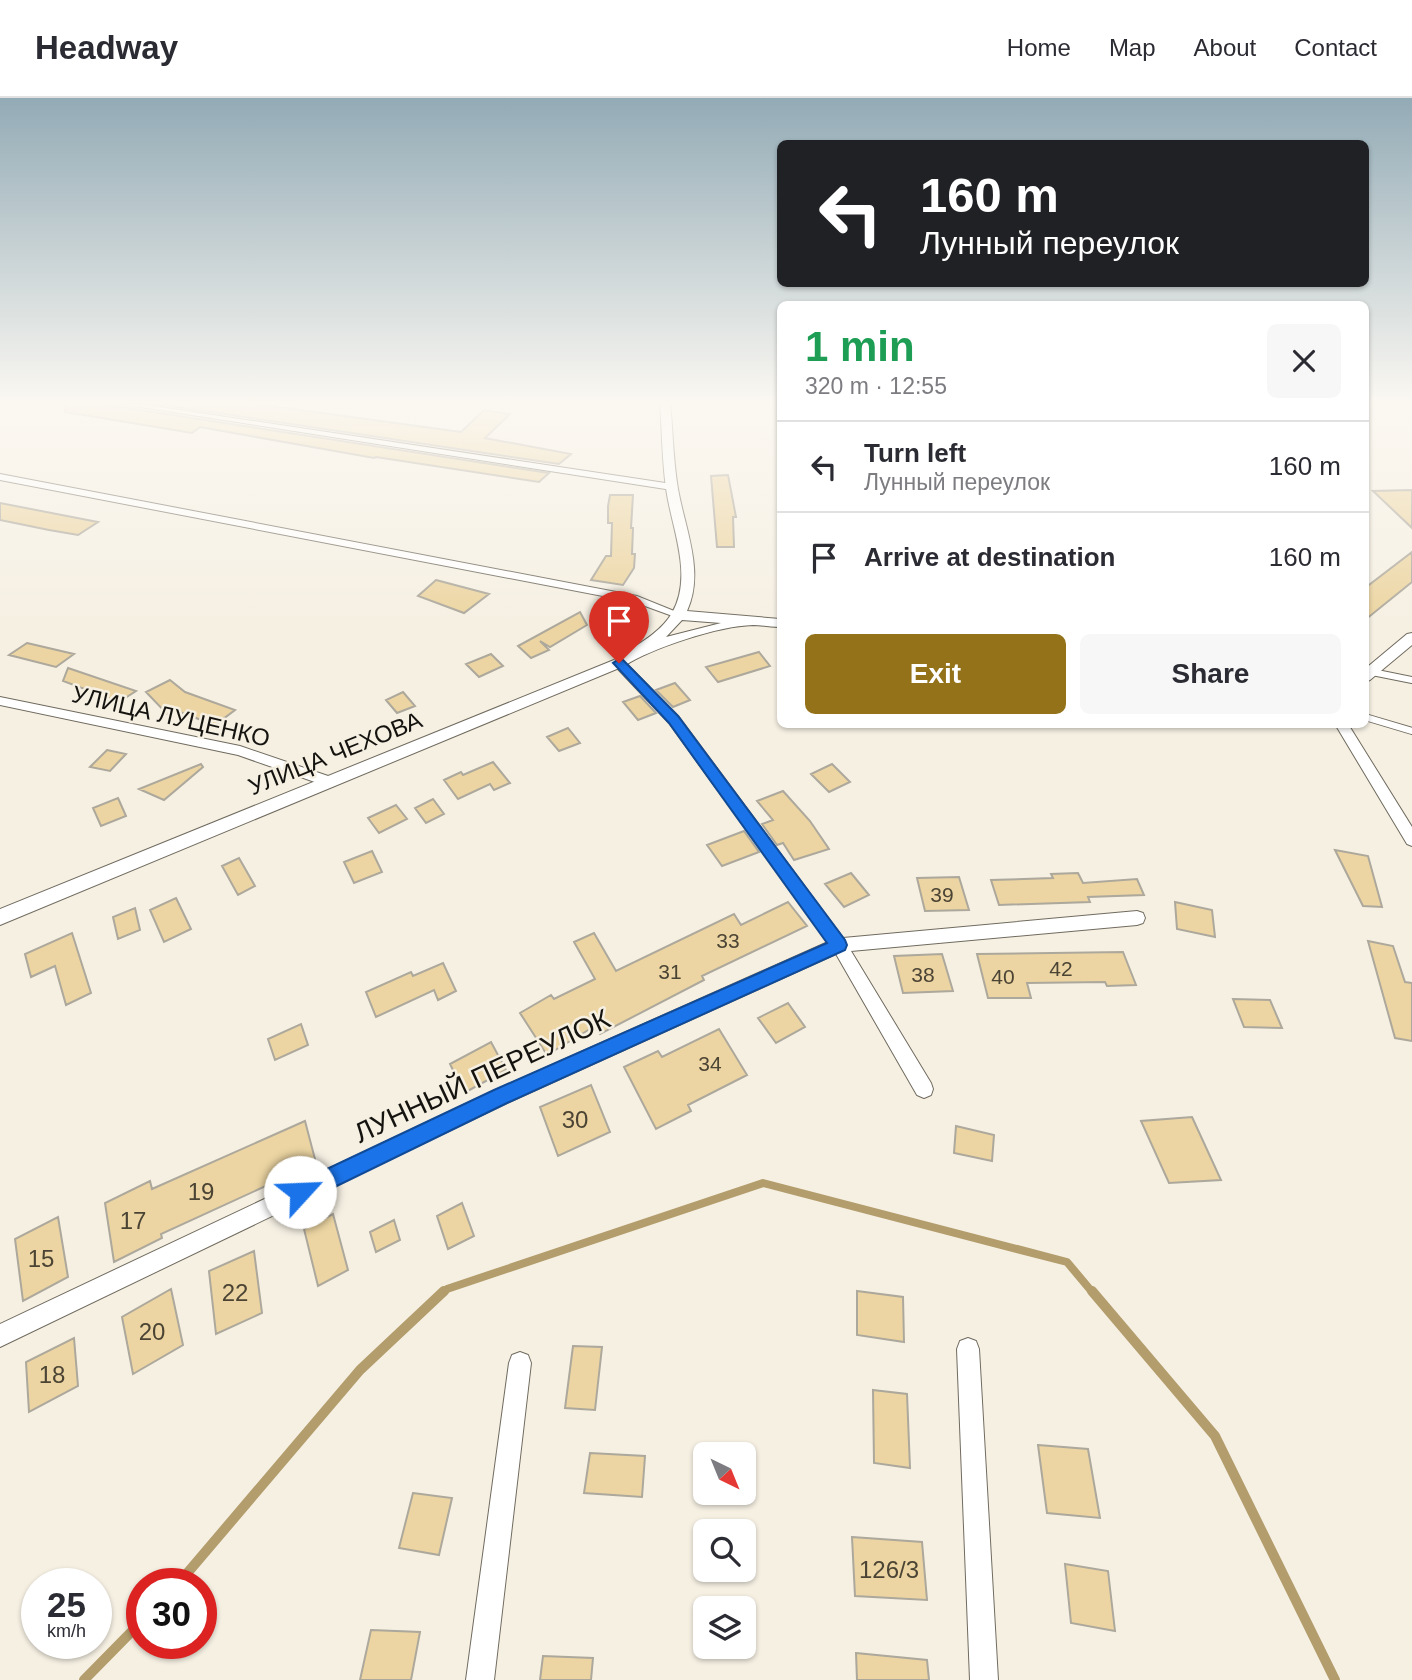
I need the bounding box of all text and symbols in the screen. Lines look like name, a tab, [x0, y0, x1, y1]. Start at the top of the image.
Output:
text: Headway	[35, 29, 178, 66]
text: Home	[1007, 34, 1071, 61]
text: Map	[1109, 34, 1156, 61]
text: About	[1194, 34, 1256, 61]
text: Contact	[1294, 34, 1377, 61]
icon: left	[805, 168, 896, 259]
text: 160 m	[920, 168, 1059, 222]
text: Лунный переулок	[920, 225, 1179, 261]
text: 1 min	[805, 323, 915, 370]
button: close	[1267, 324, 1341, 398]
text: 320 m · 12:55	[805, 373, 947, 399]
text: Turn left	[864, 438, 966, 468]
icon: left	[805, 448, 843, 486]
text: 160 m	[1269, 451, 1341, 481]
text: Лунный переулок	[864, 469, 1050, 495]
icon: arrive	[805, 539, 843, 577]
text: Arrive at destination	[864, 542, 1115, 572]
text: 160 m	[1269, 542, 1341, 572]
pin	[589, 591, 649, 663]
icon: arrive	[600, 602, 638, 640]
button: Exit	[805, 634, 1066, 714]
button: Share	[1080, 634, 1341, 714]
street label: УЛИЦА ЛУЦЕНКО	[69, 680, 273, 752]
street label: УЛИЦА ЧЕХОВА	[244, 706, 426, 800]
house number: 39	[930, 883, 954, 906]
house number: 33	[716, 929, 740, 952]
house number: 42	[1049, 957, 1073, 980]
house number: 31	[658, 960, 682, 983]
house number: 38	[911, 963, 935, 986]
house number: 40	[991, 965, 1015, 988]
street label: ЛУННЫЙ ПЕРЕУЛОК	[349, 1003, 615, 1149]
house number: 34	[698, 1052, 722, 1075]
house number: 30	[562, 1106, 588, 1133]
position arrow	[263, 1155, 337, 1229]
house number: 19	[188, 1178, 214, 1205]
house number: 17	[120, 1207, 146, 1234]
house number: 15	[28, 1245, 54, 1272]
house number: 22	[222, 1279, 248, 1306]
house number: 20	[139, 1318, 165, 1345]
house number: 18	[39, 1361, 65, 1388]
north arrow	[693, 1442, 756, 1505]
map controls	[693, 1442, 756, 1659]
button: search	[693, 1519, 756, 1582]
house number: 126/3	[859, 1556, 919, 1583]
speed limit sign: 30	[126, 1568, 217, 1659]
text: 25	[47, 1585, 86, 1624]
button: layers	[693, 1596, 756, 1659]
text: km/h	[47, 1621, 86, 1641]

